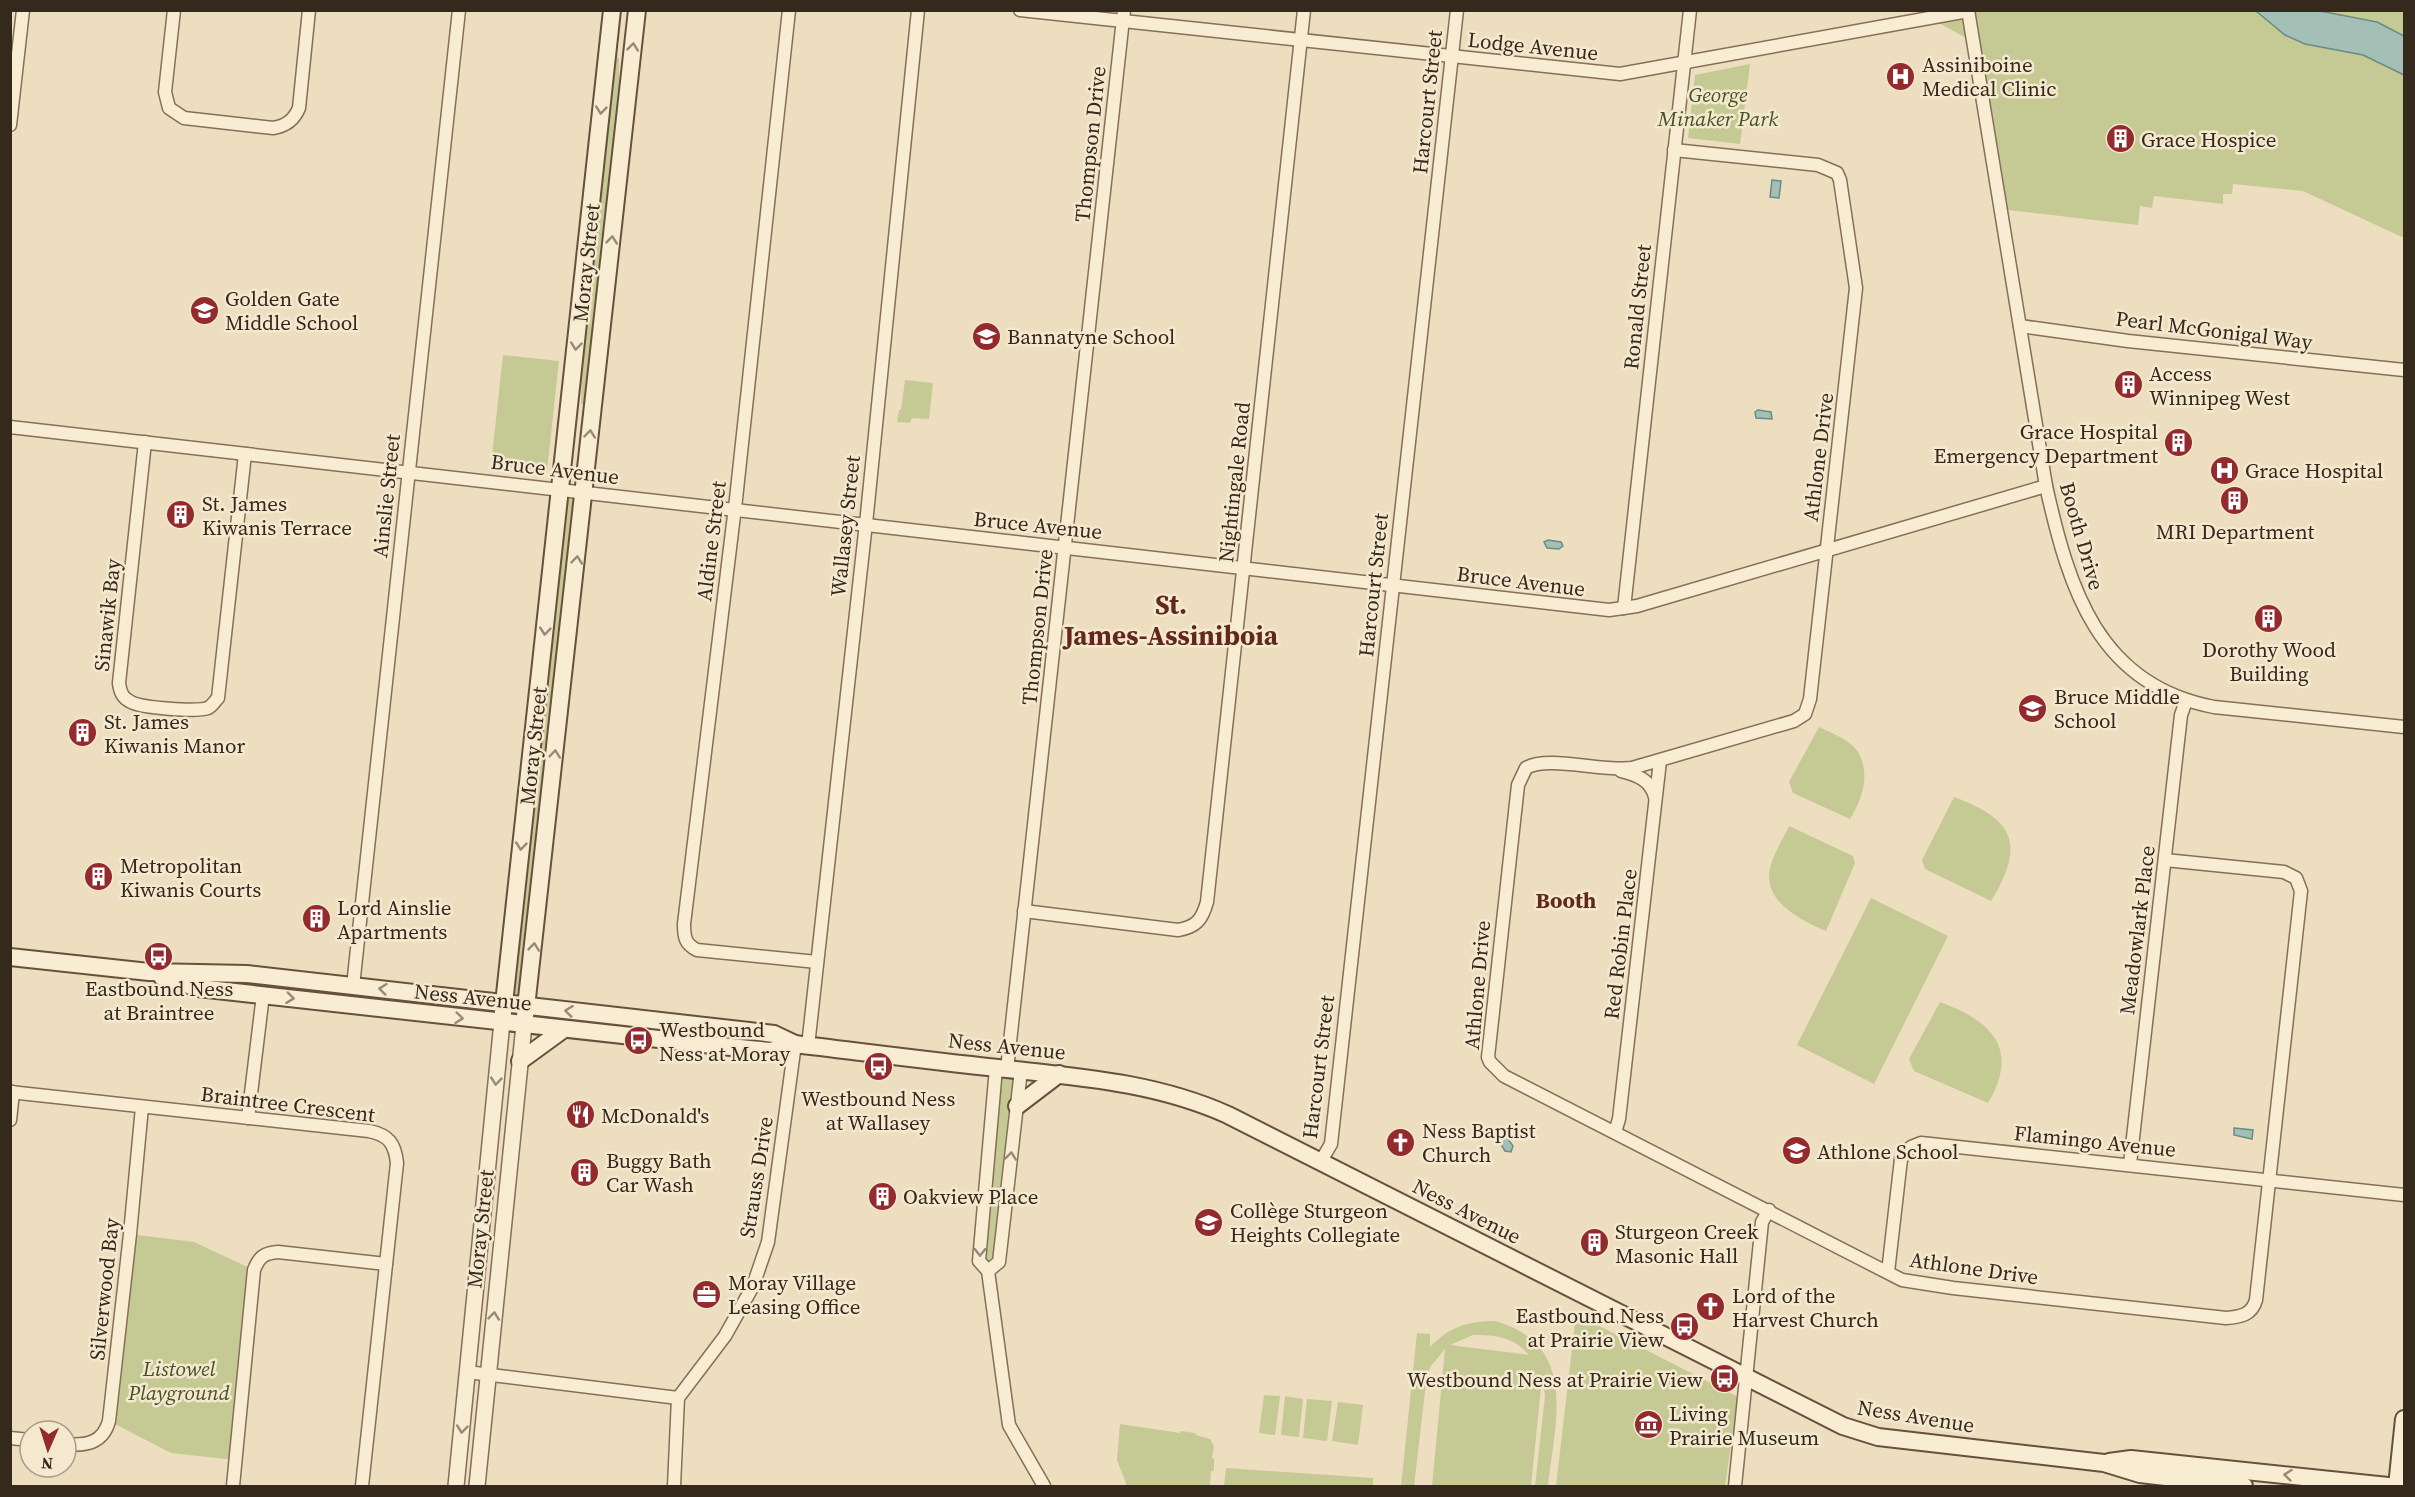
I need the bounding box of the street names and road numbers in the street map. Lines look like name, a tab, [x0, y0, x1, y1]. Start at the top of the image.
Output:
street label: Lodge Avenue	[1466, 25, 1600, 67]
street label: Harcourt Street	[1405, 28, 1449, 175]
street label: Thompson Drive	[1067, 65, 1113, 223]
street label: Moray Street	[565, 202, 607, 324]
street label: Ronald Street	[1616, 243, 1658, 371]
street label: Pearl McGonigal Way	[2114, 304, 2314, 356]
street label: Athlone Drive	[1796, 391, 1840, 523]
street label: Nightingale Road	[1211, 400, 1257, 564]
street label: Ainslie Street	[365, 433, 407, 559]
street label: Bruce Avenue	[489, 447, 621, 491]
street label: Wallasey Street	[823, 454, 867, 598]
street label: Aldine Street	[689, 479, 733, 603]
street label: Booth Drive	[2053, 479, 2111, 593]
street label: Bruce Avenue	[972, 504, 1104, 546]
street label: Harcourt Street	[1351, 511, 1395, 658]
street label: Thompson Drive	[1014, 548, 1060, 706]
street label: Sinawik Bay	[87, 557, 127, 673]
street label: Bruce Avenue	[1455, 559, 1587, 603]
street label: Moray Street	[512, 685, 554, 807]
street label: Meadowlark Place	[2112, 844, 2162, 1016]
street label: Red Robin Place	[1596, 867, 1644, 1021]
street label: Athlone Drive	[1457, 919, 1497, 1051]
street label: Ness Avenue	[413, 976, 533, 1018]
street label: Harcourt Street	[1295, 993, 1341, 1140]
street label: Ness Avenue	[947, 1025, 1067, 1067]
street label: Braintree Crescent	[199, 1079, 377, 1129]
street label: Strauss Drive	[732, 1114, 780, 1240]
street label: Flamingo Avenue	[2013, 1118, 2177, 1164]
street label: Moray Street	[459, 1168, 501, 1290]
street label: Ness Avenue	[1408, 1171, 1526, 1251]
street label: Silverwood Bay	[82, 1216, 126, 1362]
street label: Athlone Drive	[1908, 1245, 2040, 1291]
street label: Ness Avenue	[1855, 1392, 1977, 1440]

